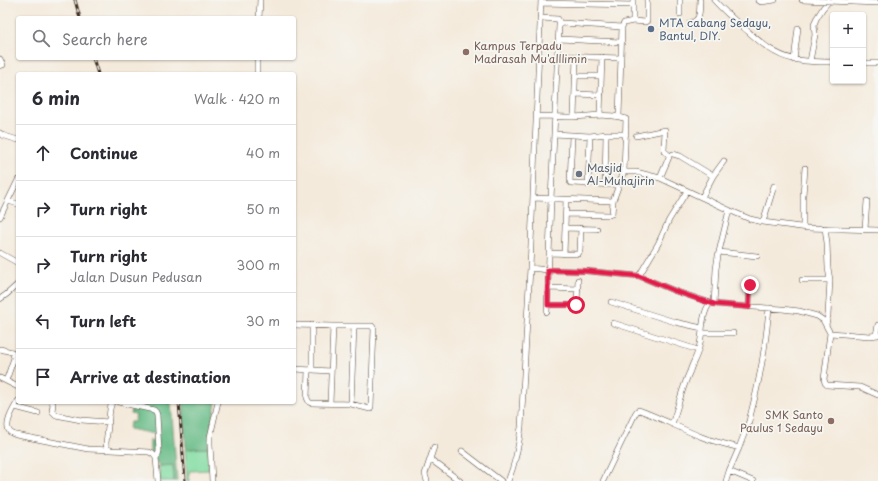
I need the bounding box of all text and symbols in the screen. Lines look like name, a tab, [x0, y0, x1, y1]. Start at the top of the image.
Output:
map controls	[830, 12, 866, 84]
button: +	[830, 12, 866, 48]
place label: MTA cabang Sedayu, Bantul, DIY.	[659, 14, 771, 44]
search box	[16, 16, 296, 60]
marker: MTA cabang Sedayu, Bantul, DIY.	[646, 24, 656, 34]
icon: search	[30, 27, 52, 49]
text: Search here	[62, 27, 148, 50]
place label: Kampus Terpadu Madrasah Mu'alllimin	[474, 37, 587, 67]
marker: Kampus Terpadu Madrasah Mu'alllimin	[461, 47, 471, 57]
button: −	[830, 48, 866, 84]
text: 6 min	[32, 85, 80, 111]
text: Walk · 420 m	[194, 89, 280, 108]
text: Continue	[70, 141, 138, 164]
icon: ahead	[32, 142, 54, 164]
text: 40 m	[246, 143, 280, 162]
place label: Masjid Al-Muhajirin	[587, 159, 655, 189]
marker: Masjid Al-Muhajirin	[574, 169, 584, 179]
text: Turn right	[70, 197, 147, 220]
icon: right	[32, 198, 54, 220]
text: 50 m	[246, 199, 280, 218]
text: Turn right	[70, 244, 147, 267]
icon: right	[32, 254, 54, 276]
text: 300 m	[236, 255, 280, 274]
text: Jalan Dusun Pedusan	[70, 267, 202, 286]
route end	[741, 276, 759, 294]
route start	[567, 296, 585, 314]
text: Turn left	[70, 309, 136, 332]
icon: left	[32, 310, 54, 332]
text: 30 m	[246, 311, 280, 330]
text: Arrive at destination	[70, 365, 231, 388]
icon: arrive	[32, 366, 54, 388]
place label: SMK Santo Paulus 1 Sedayu	[740, 406, 823, 436]
marker: SMK Santo Paulus 1 Sedayu	[826, 416, 836, 426]

